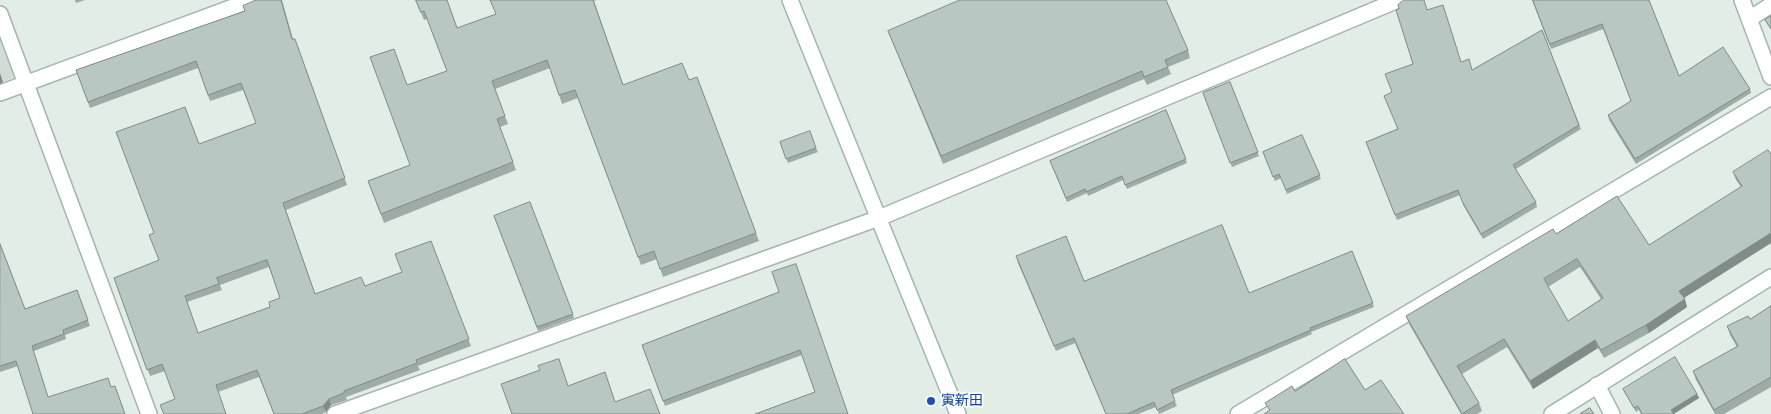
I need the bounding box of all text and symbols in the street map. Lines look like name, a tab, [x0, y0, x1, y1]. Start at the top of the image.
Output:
place label: 寅新田	[941, 393, 983, 409]
marker: 寅新田	[925, 395, 937, 407]

